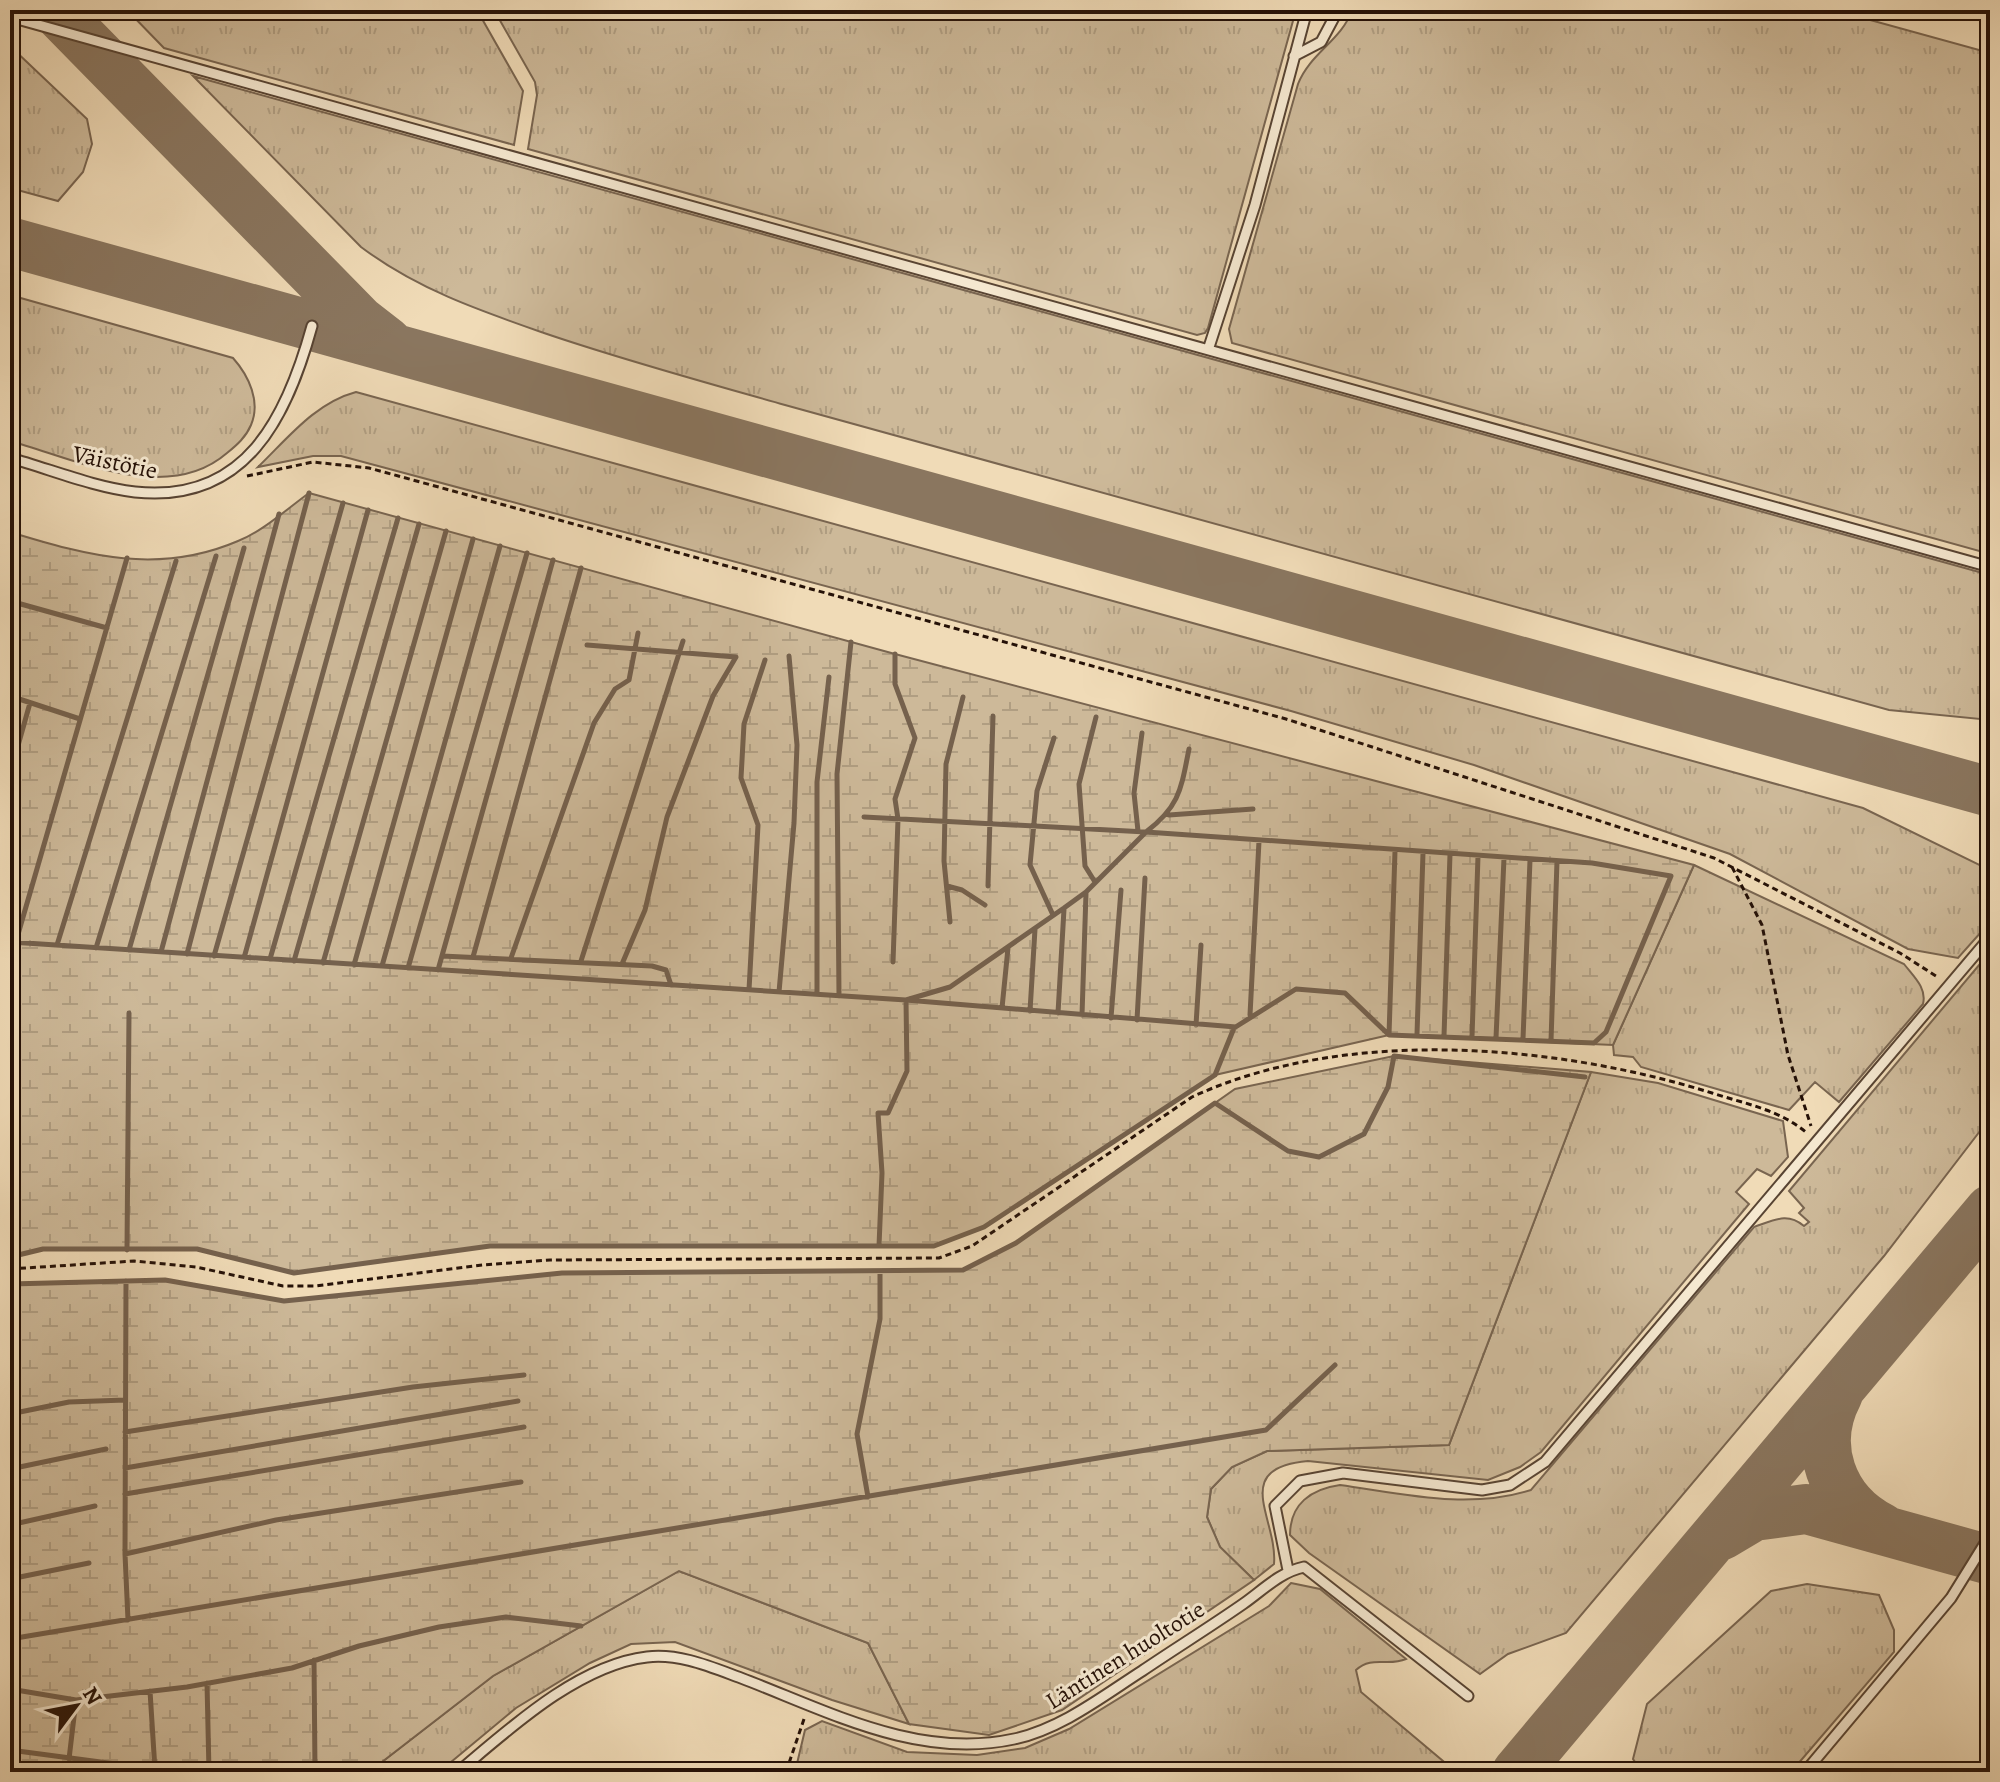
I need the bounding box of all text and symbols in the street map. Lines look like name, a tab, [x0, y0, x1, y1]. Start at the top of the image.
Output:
street label: Väistötie	[69, 437, 160, 487]
street label: Läntinen huoltotie	[1039, 1593, 1211, 1717]
north arrow	[36, 1666, 116, 1746]
text: N	[75, 1681, 109, 1711]

